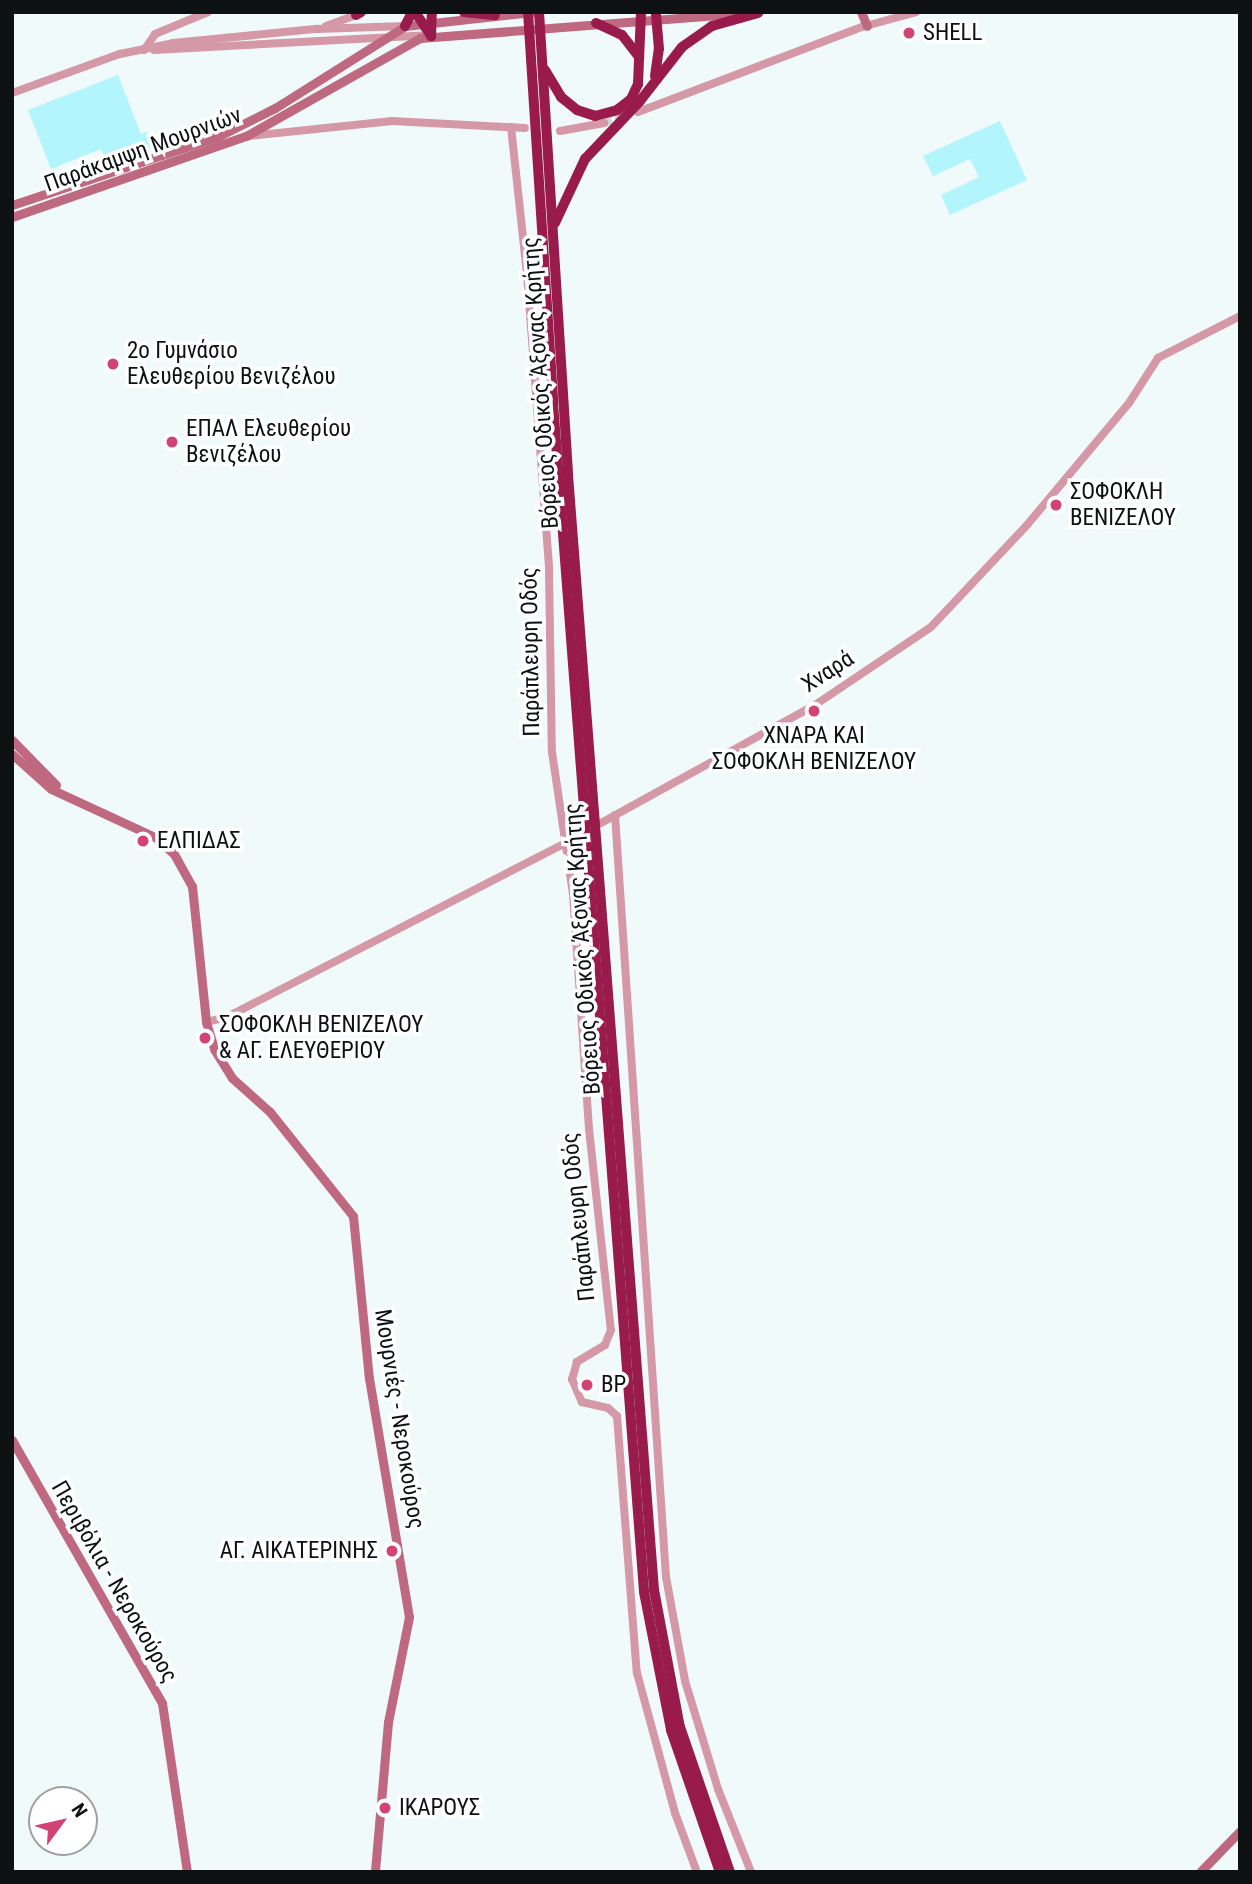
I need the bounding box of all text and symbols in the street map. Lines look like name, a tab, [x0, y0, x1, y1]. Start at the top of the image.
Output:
place label: SHELL	[923, 19, 982, 47]
marker: SHELL	[901, 25, 917, 41]
street label: Παράκαμψη Μουρνιών	[41, 101, 245, 199]
street label: Βόρειος Οδικός Άξονας Κρήτης	[517, 236, 565, 530]
place label: 2ο Γυμνάσιο Ελευθερίου Βενιζέλου	[127, 337, 335, 391]
marker: 2ο Γυμνάσιο Ελευθερίου Βενιζέλου	[105, 356, 121, 372]
place label: ΕΠΑΛ Ελευθερίου Βενιζέλου	[186, 415, 351, 469]
marker: ΕΠΑΛ Ελευθερίου Βενιζέλου	[164, 434, 180, 450]
place label: ΣΟΦΟΚΛΗ ΒΕΝΙΖΕΛΟΥ	[1070, 478, 1176, 532]
marker: ΣΟΦΟΚΛΗ ΒΕΝΙΖΕΛΟΥ	[1048, 497, 1064, 513]
street label: Παράπλευρη Οδός	[516, 567, 546, 737]
street label: Χναρά	[797, 645, 859, 699]
marker: ΧΝΑΡΑ ΚΑΙ ΣΟΦΟΚΛΗ ΒΕΝΙΖΕΛΟΥ	[806, 703, 822, 719]
place label: ΧΝΑΡΑ ΚΑΙ ΣΟΦΟΚΛΗ ΒΕΝΙΖΕΛΟΥ	[712, 722, 916, 776]
street label: Βόρειος Οδικός Άξονας Κρήτης	[559, 802, 607, 1096]
place label: ΕΛΠΙΔΑΣ	[157, 827, 241, 855]
marker: ΕΛΠΙΔΑΣ	[135, 833, 151, 849]
place label: ΣΟΦΟΚΛΗ ΒΕΝΙΖΕΛΟΥ & ΑΓ. ΕΛΕΥΘΕΡΙΟΥ	[219, 1011, 423, 1065]
marker: ΣΟΦΟΚΛΗ ΒΕΝΙΖΕΛΟΥ & ΑΓ. ΕΛΕΥΘΕΡΙΟΥ	[197, 1030, 213, 1046]
street label: Παράπλευρη Οδός	[556, 1131, 602, 1303]
street label: Μουρνιές - Νεροκούρος	[368, 1307, 430, 1531]
place label: BP	[601, 1371, 626, 1399]
marker: BP	[579, 1377, 595, 1393]
street label: Περιβόλια - Νεροκούρος	[45, 1476, 183, 1688]
place label: ΑΓ. ΑΙΚΑΤΕΡΙΝΗΣ	[220, 1537, 378, 1565]
marker: ΑΓ. ΑΙΚΑΤΕΡΙΝΗΣ	[384, 1543, 400, 1559]
north arrow	[28, 1786, 98, 1856]
place label: ΙΚΑΡΟΥΣ	[399, 1794, 480, 1822]
text: N	[67, 1799, 92, 1822]
marker: ΙΚΑΡΟΥΣ	[377, 1800, 393, 1816]

